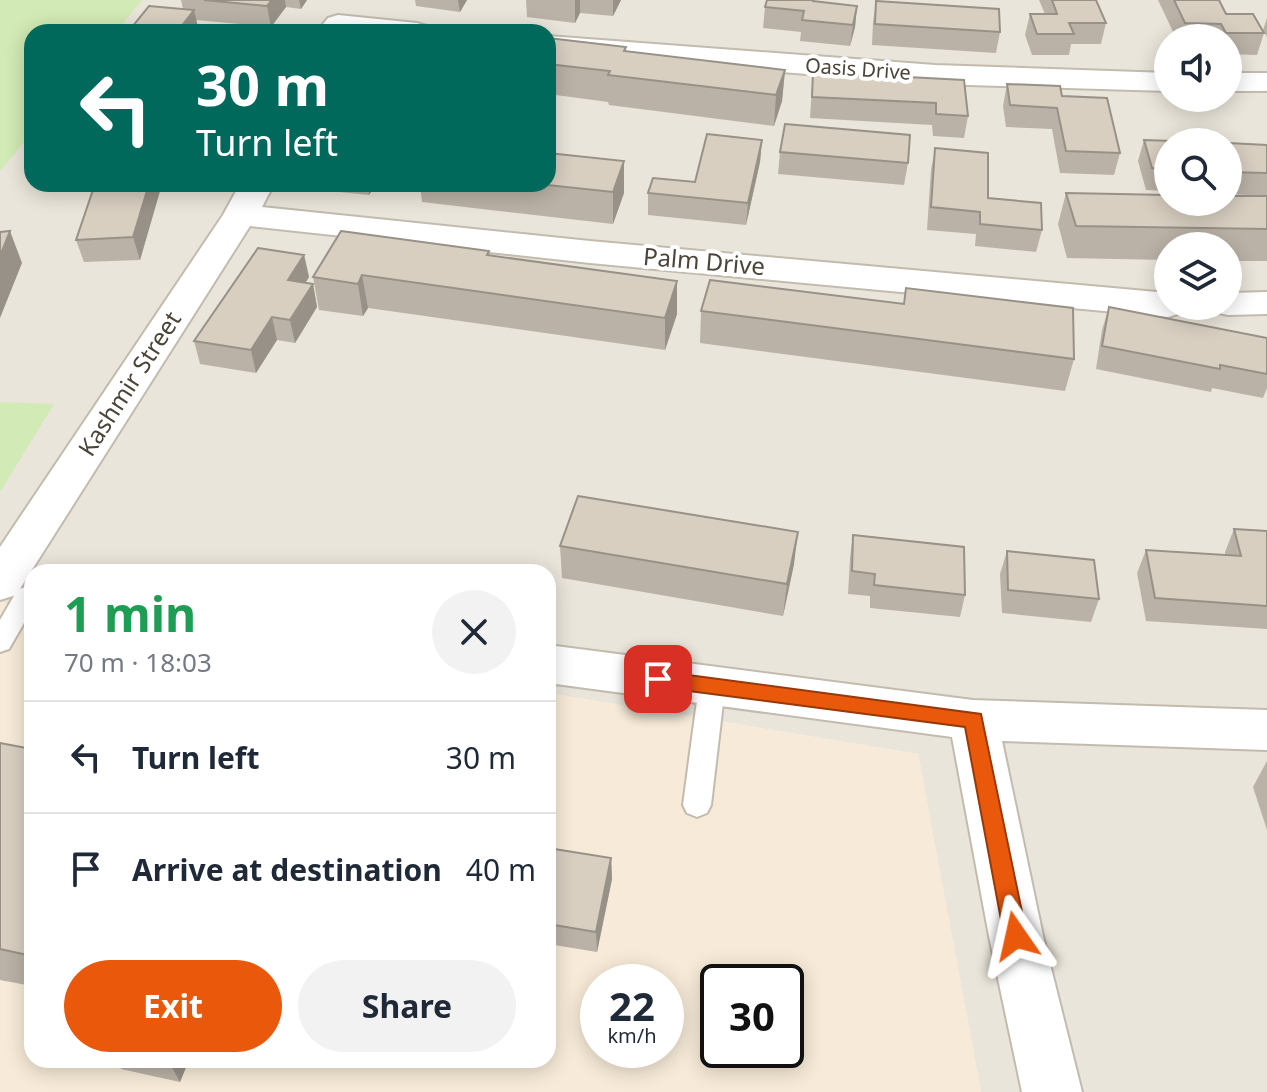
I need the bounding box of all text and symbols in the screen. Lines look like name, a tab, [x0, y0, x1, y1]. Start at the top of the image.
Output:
map controls	[1154, 24, 1242, 320]
button: sound	[1154, 24, 1242, 112]
text: 30 m	[196, 46, 329, 122]
street label: Oasis Drive	[804, 51, 912, 86]
icon: left	[64, 56, 168, 160]
text: Turn left	[196, 118, 338, 167]
button: search	[1154, 128, 1242, 216]
button: layers	[1154, 232, 1242, 320]
street label: Palm Drive	[642, 239, 766, 282]
street label: Kashmir Street	[70, 304, 188, 462]
text: 1 min	[64, 581, 196, 646]
button: close	[432, 590, 516, 674]
text: 70 m · 18:03	[64, 644, 212, 680]
pin	[624, 645, 692, 713]
icon: arrive	[636, 657, 680, 701]
icon: left	[64, 735, 108, 779]
text: Turn left	[132, 737, 260, 778]
text: 30 m	[446, 737, 516, 778]
icon: arrive	[64, 847, 108, 891]
text: Arrive at destination	[132, 849, 442, 890]
text: 40 m	[466, 849, 536, 890]
position arrow	[974, 894, 1058, 978]
button: Exit	[64, 960, 282, 1052]
button: Share	[298, 960, 516, 1052]
speed limit sign: 30	[700, 964, 804, 1068]
text: 22	[609, 978, 655, 1033]
text: km/h	[607, 1022, 657, 1049]

